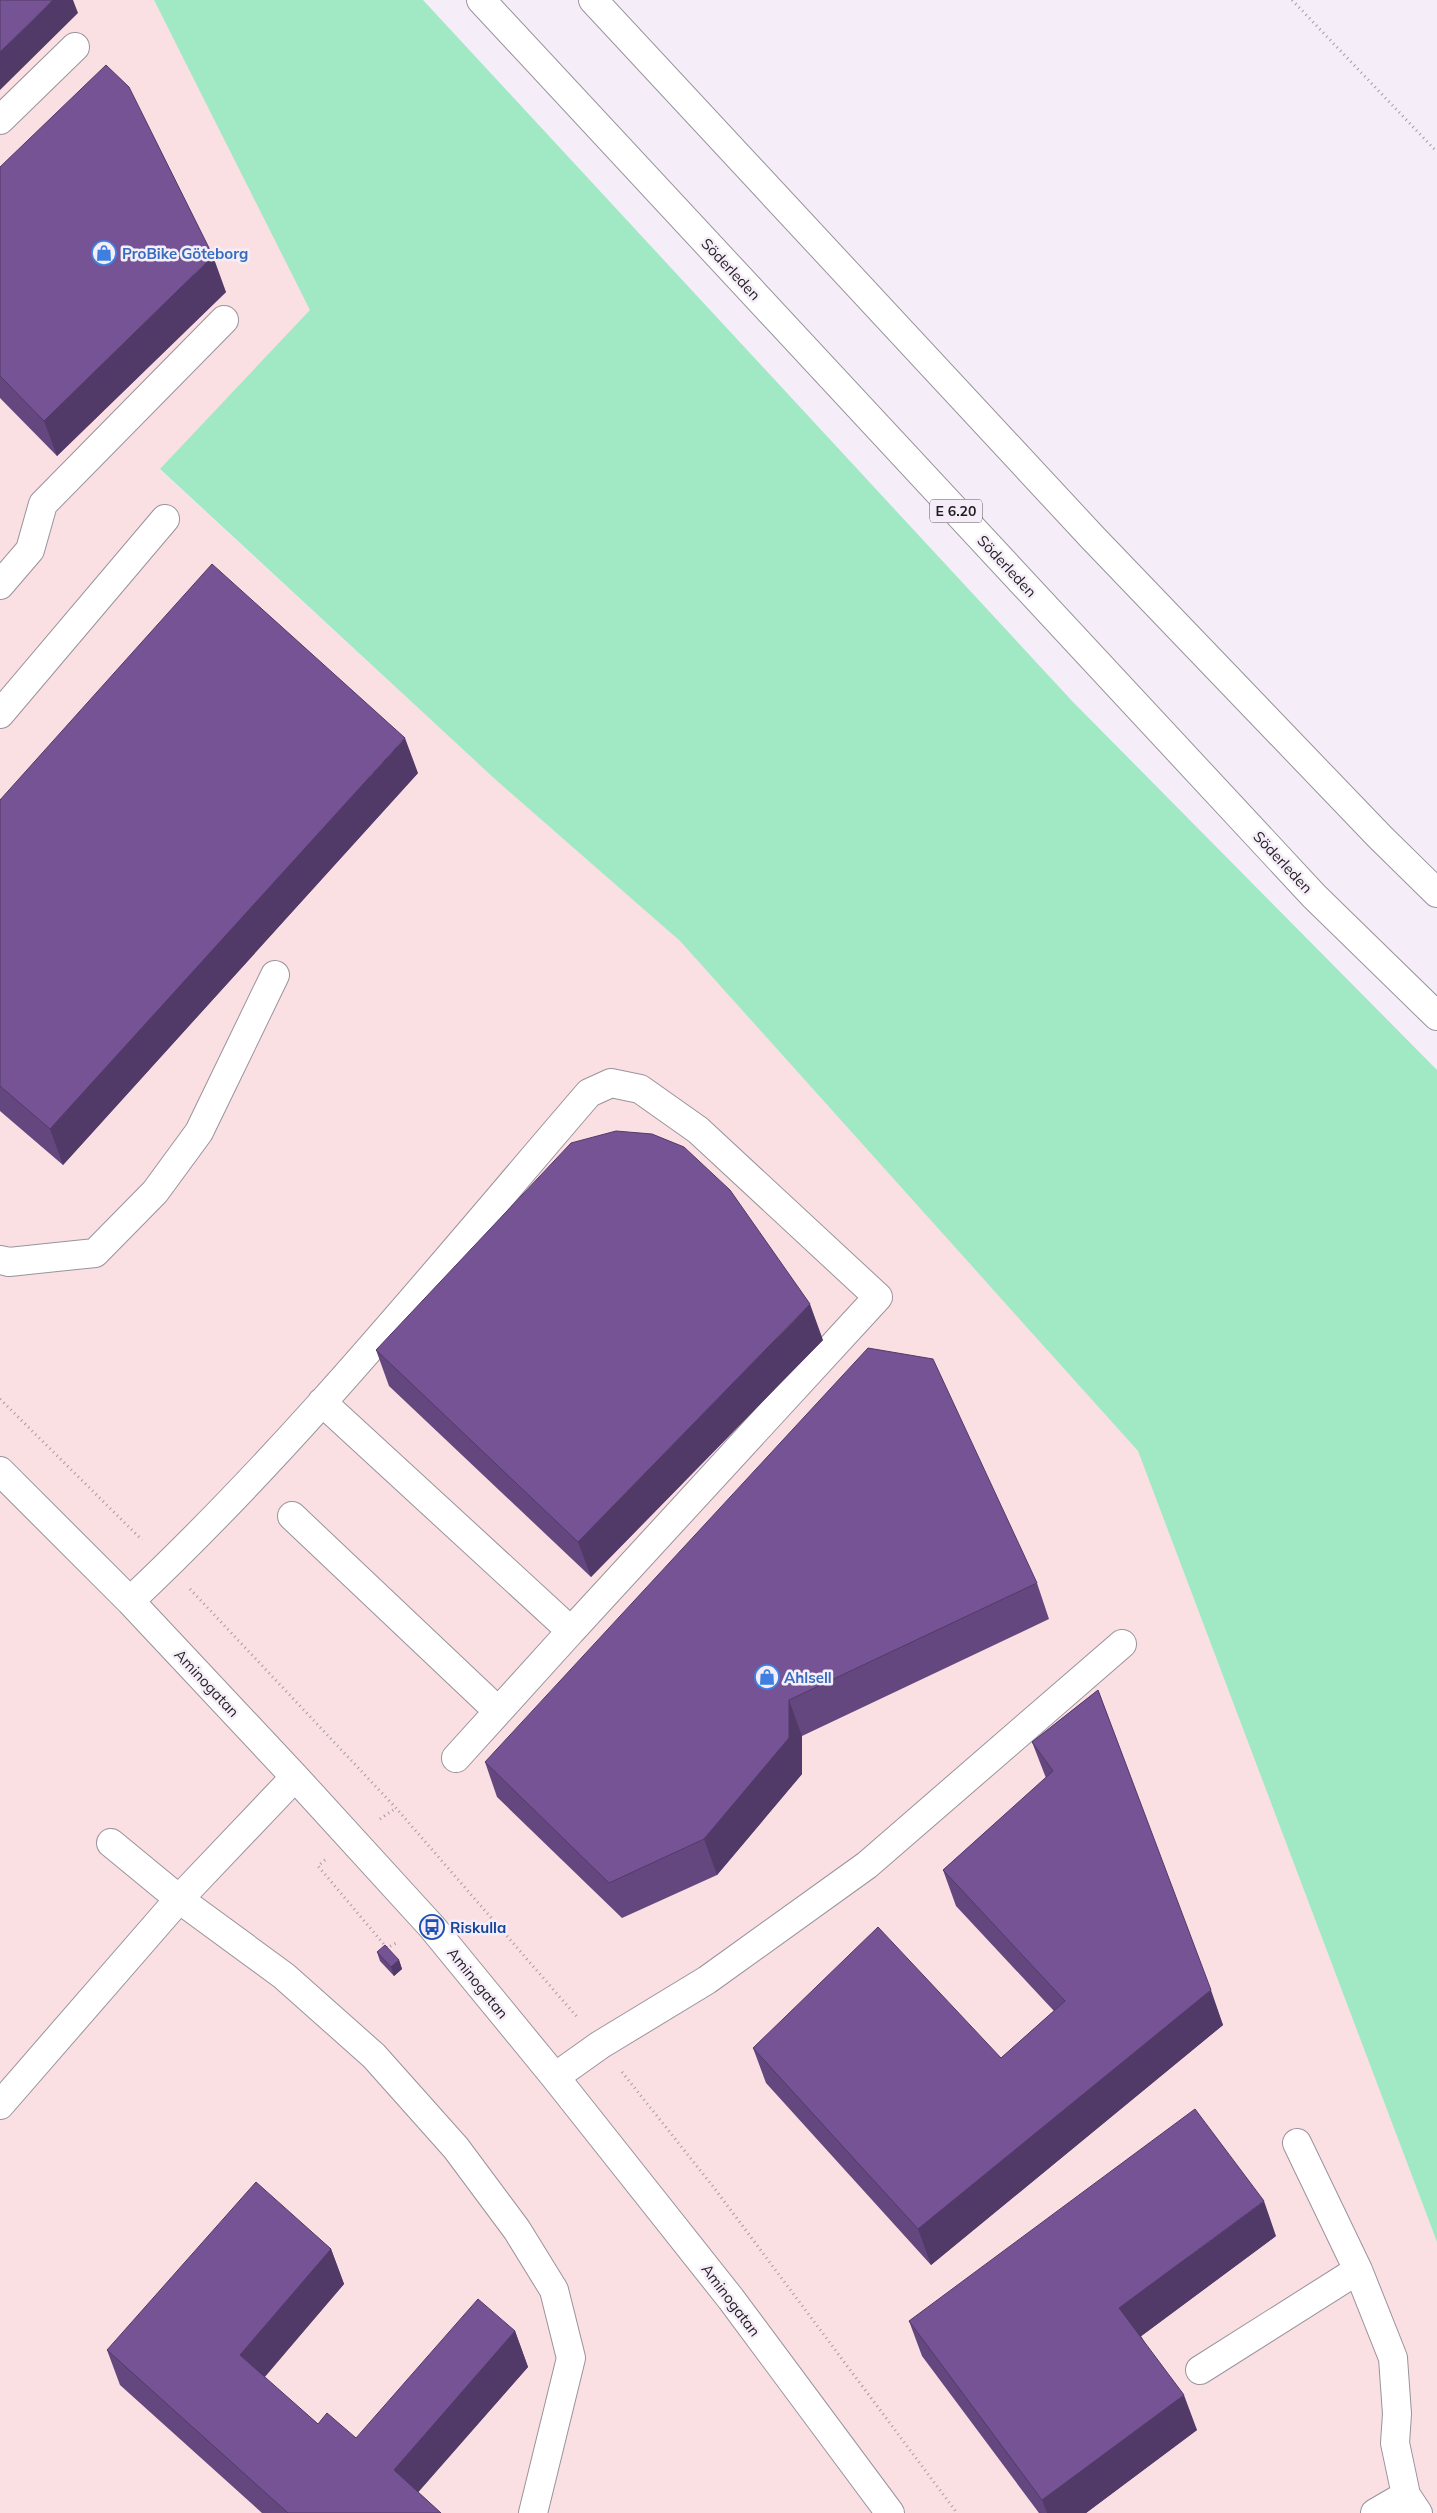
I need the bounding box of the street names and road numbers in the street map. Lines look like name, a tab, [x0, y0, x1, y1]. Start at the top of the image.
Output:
street label: Söderleden	[697, 234, 765, 304]
road number: E 6.20	[930, 500, 982, 522]
street label: Söderleden	[973, 531, 1041, 601]
street label: Söderleden	[1249, 827, 1317, 897]
street label: Aminogatan	[171, 1645, 243, 1721]
street label: Aminogatan	[443, 1944, 513, 2022]
street label: Aminogatan	[697, 2260, 765, 2340]

